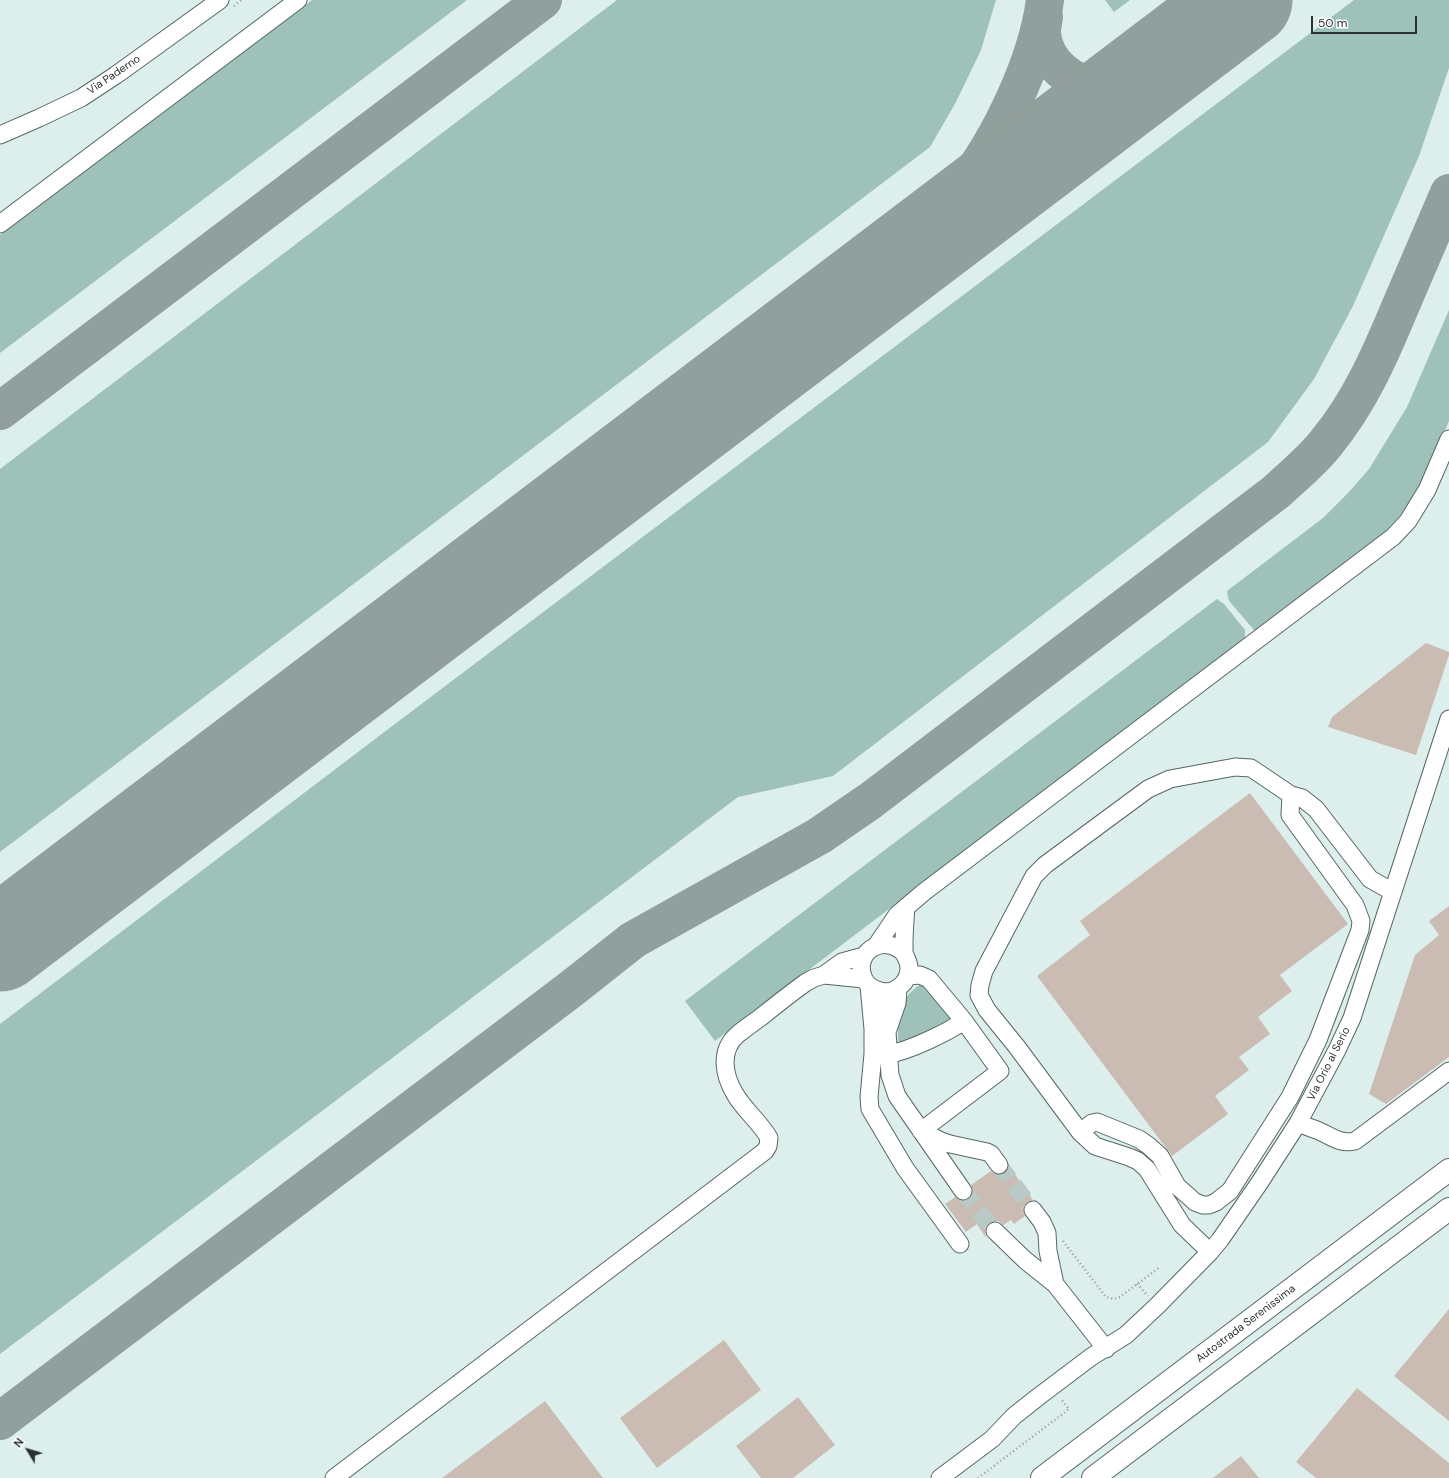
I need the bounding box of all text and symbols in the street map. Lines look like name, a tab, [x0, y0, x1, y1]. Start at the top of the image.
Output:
scale bar	[1313, 8, 1419, 34]
text: 50 m	[1318, 15, 1347, 31]
street label: Via Paderno	[85, 52, 143, 98]
street label: Via Orio al Serio	[1305, 1025, 1353, 1103]
street label: Autostrada Serenissima	[1194, 1282, 1298, 1366]
north arrow	[8, 1430, 48, 1470]
text: N	[11, 1435, 27, 1450]

